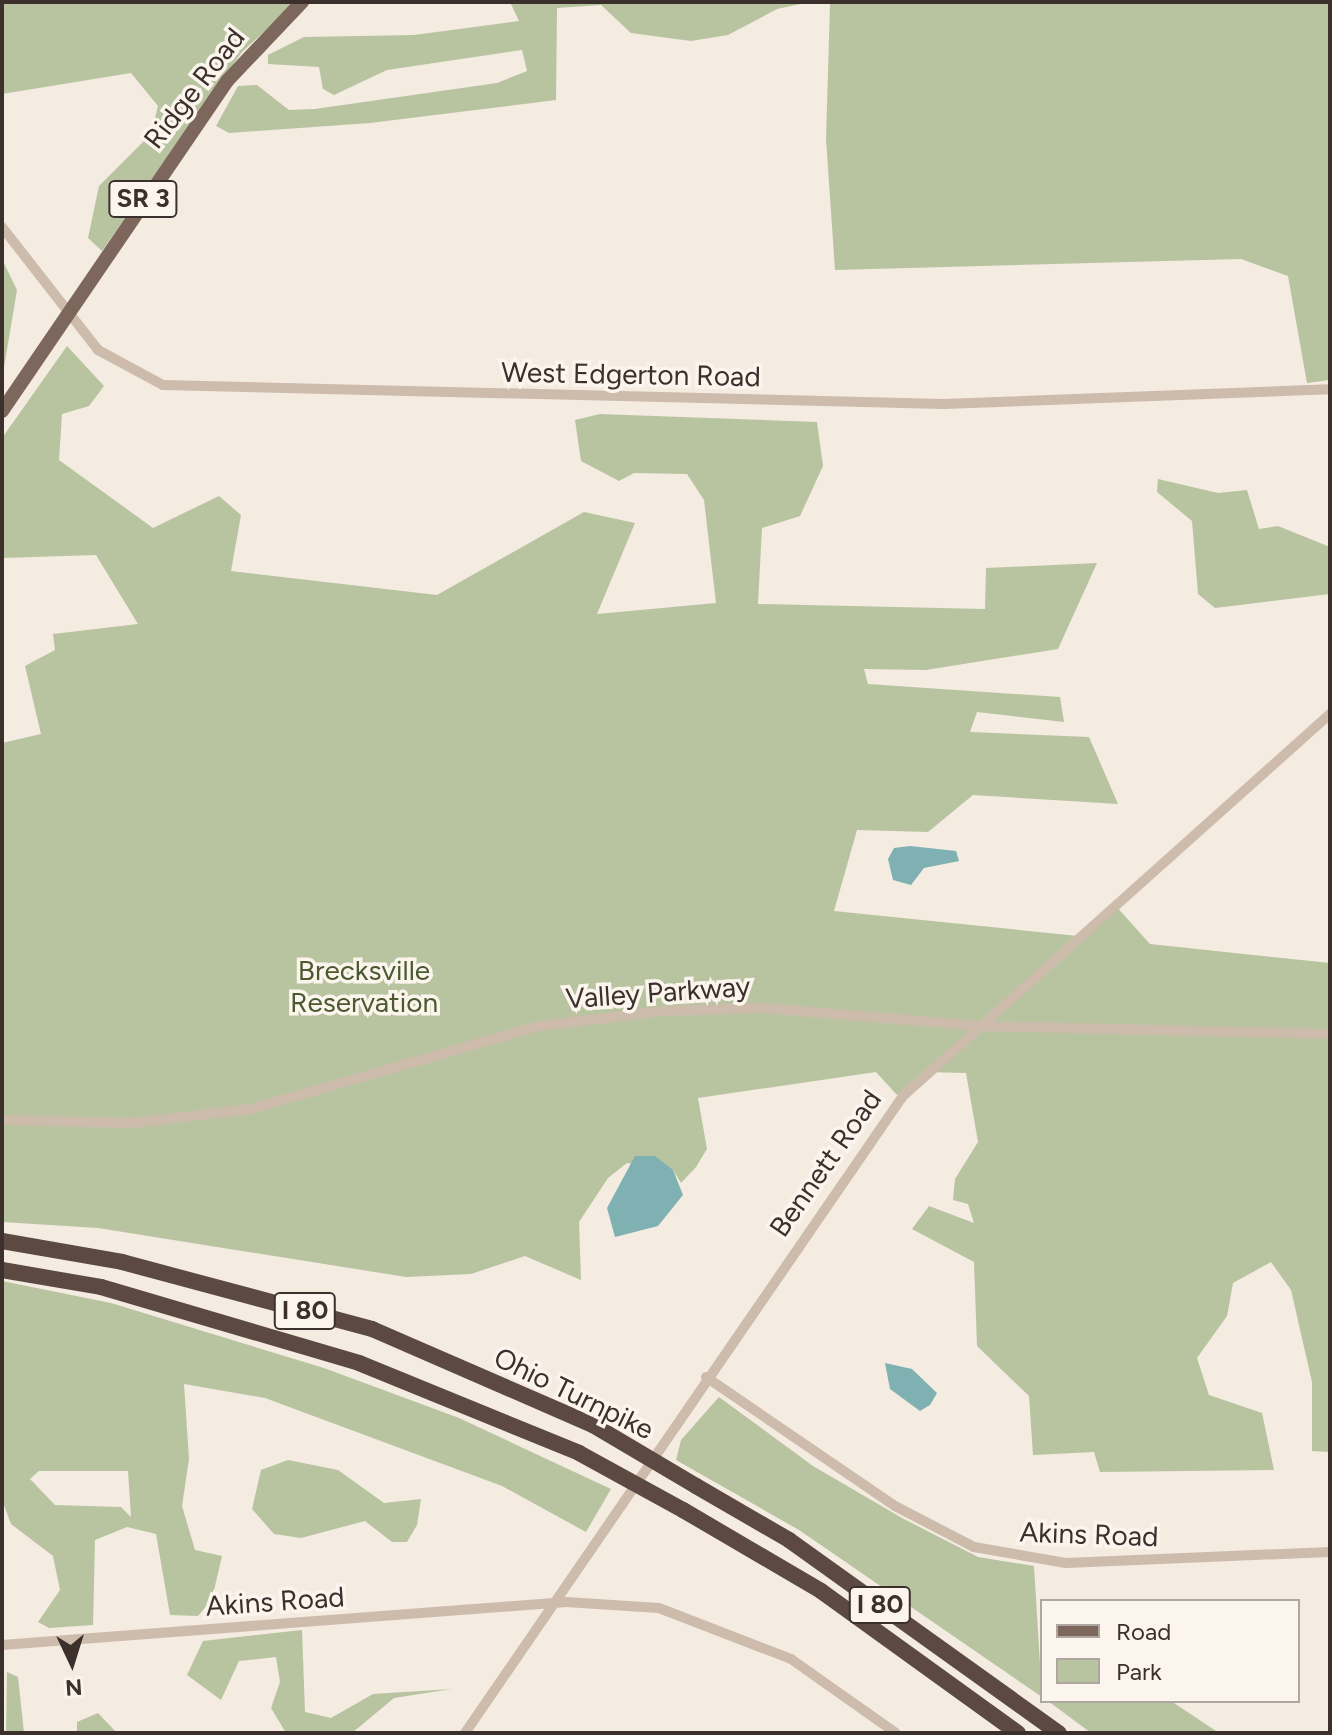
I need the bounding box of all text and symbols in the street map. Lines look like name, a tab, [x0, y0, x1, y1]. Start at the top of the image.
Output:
street label: Ridge Road	[137, 21, 251, 155]
road number: SR 3	[107, 177, 179, 221]
street label: West Edgerton Road	[501, 355, 761, 393]
park label: Brecksville Reservation	[290, 953, 438, 1019]
street label: Valley Parkway	[564, 969, 752, 1015]
street label: Bennett Road	[762, 1083, 888, 1243]
road number: I 80	[273, 1289, 337, 1333]
street label: Ohio Turnpike	[489, 1340, 659, 1446]
street label: Akins Road	[1019, 1515, 1159, 1553]
street label: Akins Road	[204, 1579, 346, 1623]
road number: I 80	[848, 1583, 912, 1627]
legend	[1040, 1599, 1300, 1703]
text: Road	[1116, 1617, 1171, 1646]
north arrow	[32, 1623, 112, 1703]
text: Park	[1116, 1657, 1162, 1686]
text: N	[64, 1673, 83, 1702]

